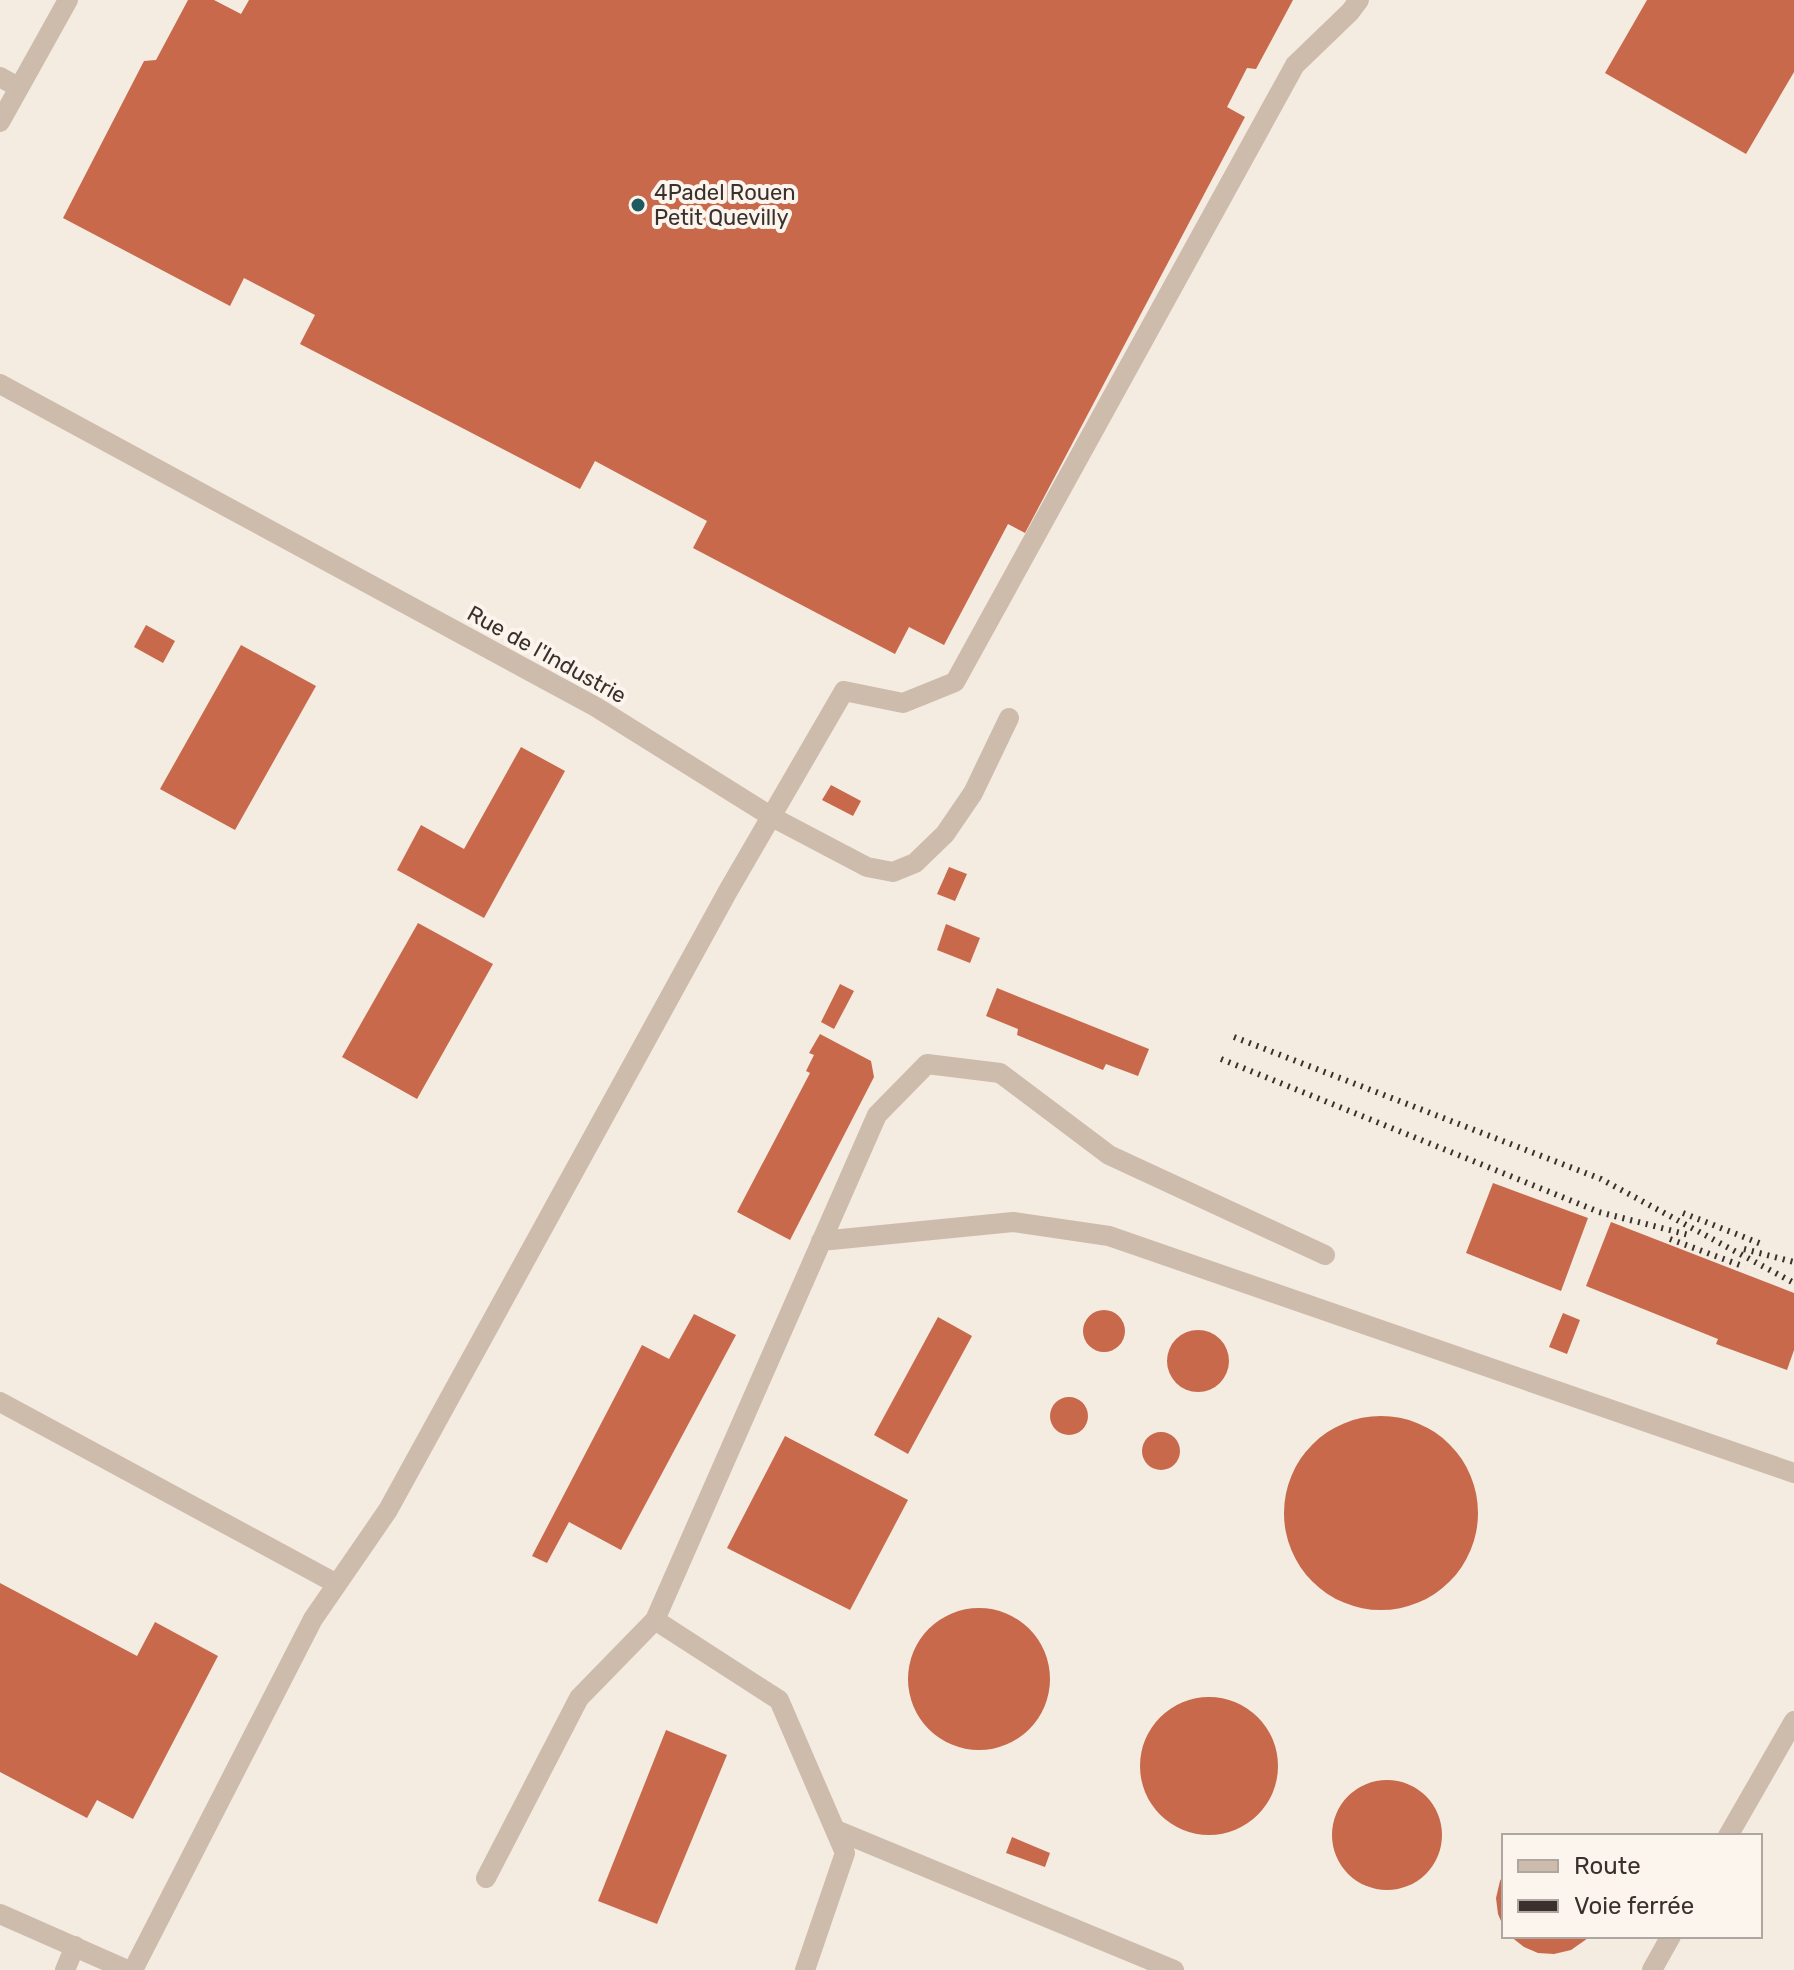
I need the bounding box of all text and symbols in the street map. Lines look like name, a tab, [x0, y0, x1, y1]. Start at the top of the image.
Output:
place label: 4Padel Rouen Petit Quevilly	[654, 179, 796, 231]
marker: 4Padel Rouen Petit Quevilly	[629, 196, 647, 214]
street label: Rue de l'Industrie	[462, 600, 631, 709]
legend	[1502, 1834, 1762, 1938]
text: Route	[1574, 1852, 1641, 1880]
text: Voie ferrée	[1574, 1892, 1694, 1920]

